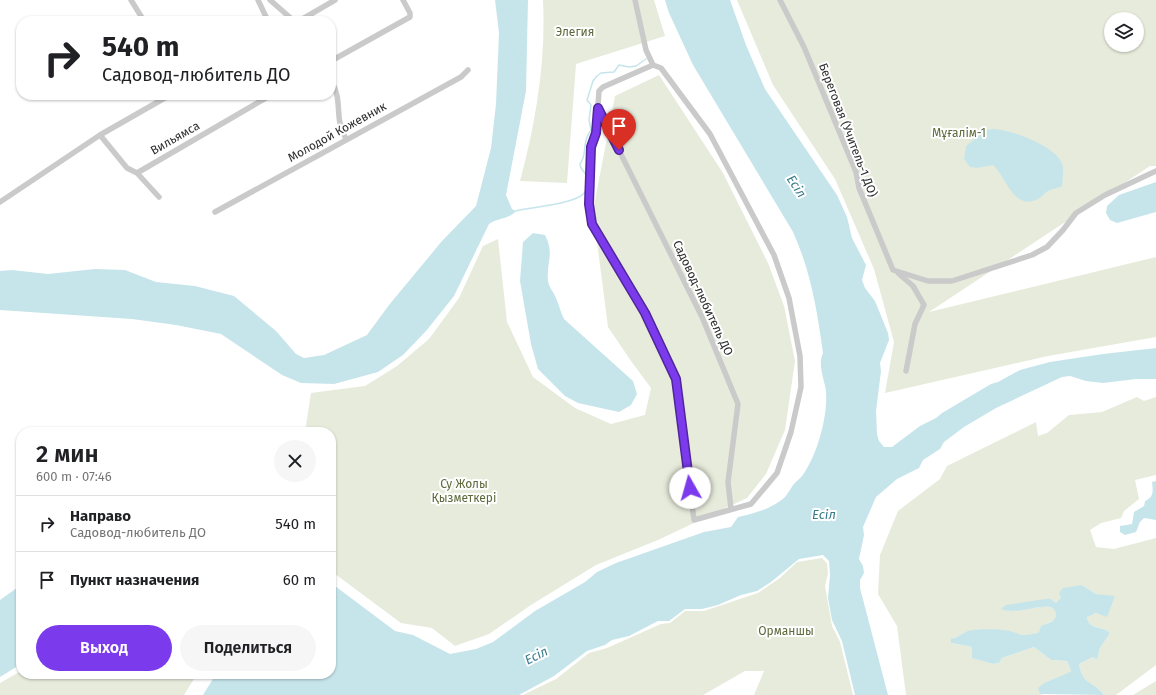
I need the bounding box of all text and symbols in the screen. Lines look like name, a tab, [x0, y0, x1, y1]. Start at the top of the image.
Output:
map controls	[1104, 12, 1144, 52]
button: layers	[1104, 12, 1144, 52]
park label: Элегия	[556, 25, 594, 39]
text: 540 m	[102, 30, 180, 63]
icon: right	[36, 32, 88, 84]
street label: Береговая (Учитель-1 ДО)	[816, 61, 880, 199]
text: Садовод-любитель ДО	[102, 64, 290, 86]
street label: Молодой Кожевник	[285, 99, 389, 165]
pin	[602, 109, 636, 150]
icon: arrive	[608, 115, 630, 137]
street label: Вильямса	[148, 118, 202, 158]
park label: Мұғалім-1	[932, 126, 986, 140]
water label: Есіл	[784, 172, 809, 200]
street label: Садовод-любитель ДО	[670, 238, 736, 358]
text: 2 мин	[36, 440, 99, 468]
button: close	[274, 440, 316, 482]
position arrow	[669, 467, 711, 509]
text: 600 m · 07:46	[36, 469, 112, 484]
park label: Су Жолы Қызметкері	[432, 477, 496, 505]
text: Направо	[70, 507, 131, 525]
water label: Есіл	[812, 507, 836, 522]
icon: right	[36, 513, 58, 535]
text: 540 m	[275, 515, 316, 533]
text: Садовод-любитель ДО	[70, 525, 206, 540]
icon: arrive	[36, 569, 58, 591]
text: Пункт назначения	[70, 571, 199, 589]
text: 60 m	[283, 571, 316, 589]
park label: Орманшы	[758, 624, 814, 638]
button: Выход	[36, 625, 172, 671]
button: Поделиться	[180, 625, 316, 671]
water label: Есіл	[522, 643, 550, 667]

